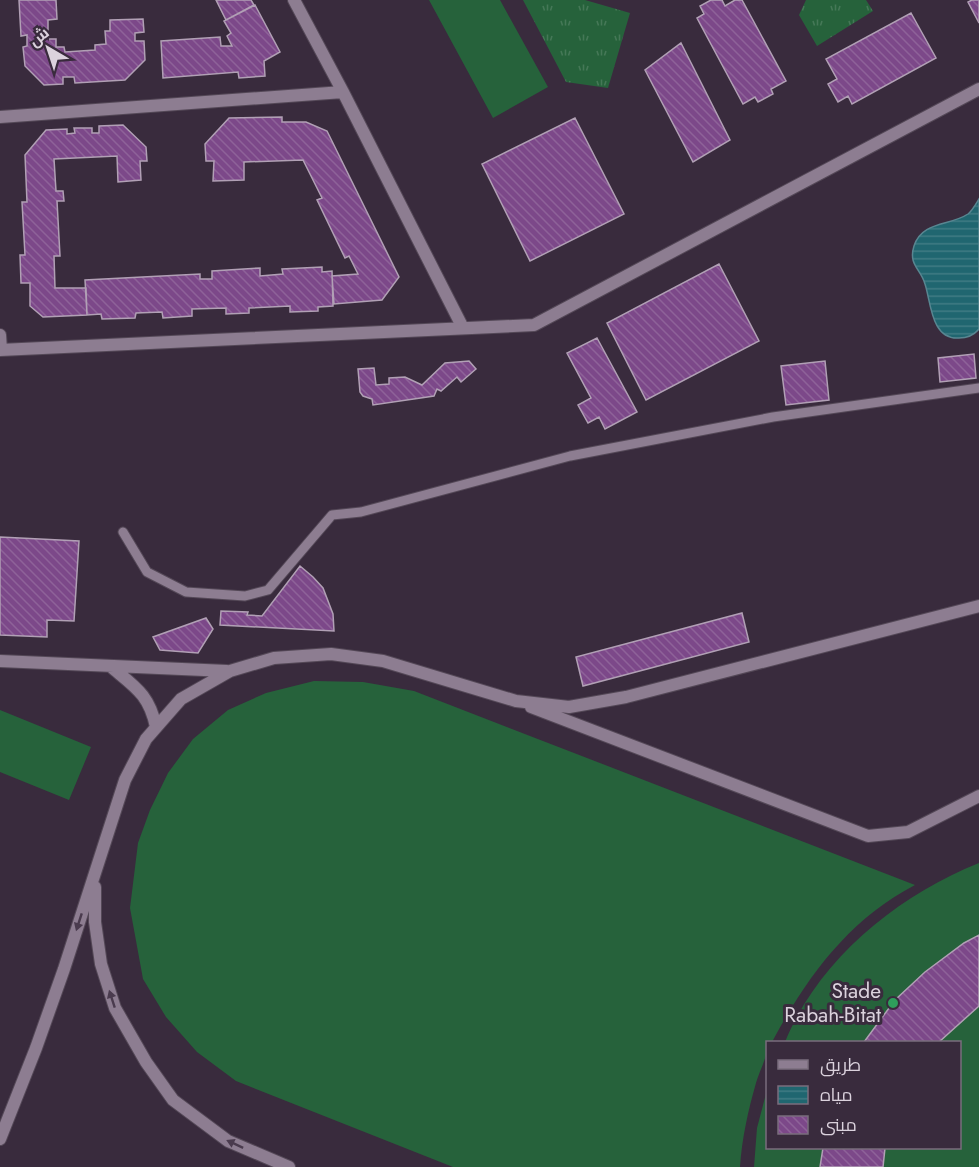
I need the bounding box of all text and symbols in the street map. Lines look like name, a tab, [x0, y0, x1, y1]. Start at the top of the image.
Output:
north arrow	[18, 18, 78, 78]
text: ش	[24, 21, 54, 52]
one-way arrow	[74, 913, 83, 931]
place label: Stade Rabah-Bitat	[784, 976, 881, 1030]
one-way arrow	[107, 990, 116, 1008]
marker: Stade Rabah-Bitat	[886, 996, 900, 1010]
legend	[766, 1041, 961, 1149]
text: طريق	[820, 1052, 861, 1078]
text: مياه	[820, 1082, 853, 1108]
text: مبنى	[820, 1112, 857, 1138]
one-way arrow	[226, 1139, 244, 1149]

